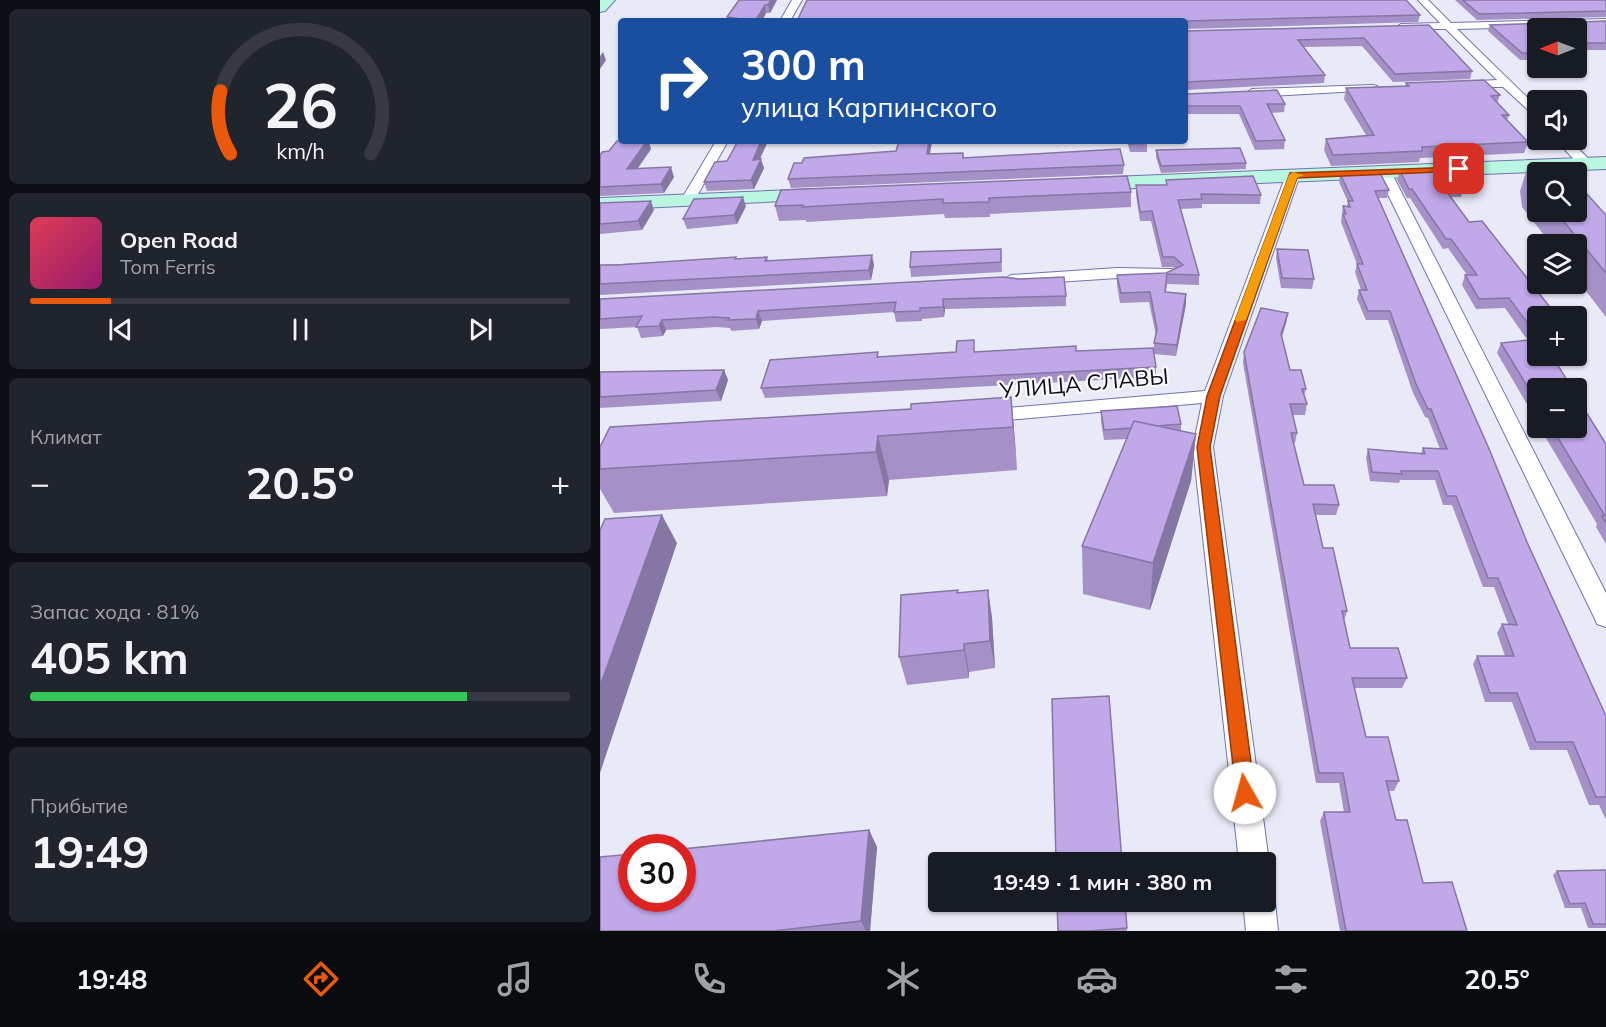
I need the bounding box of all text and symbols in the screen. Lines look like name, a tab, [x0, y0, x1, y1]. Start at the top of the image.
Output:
north arrow	[1527, 18, 1587, 78]
map controls	[1527, 18, 1587, 438]
text: 300 m	[741, 38, 866, 91]
icon: right	[642, 42, 720, 120]
text: 26	[263, 65, 337, 144]
text: улица Карпинского	[741, 90, 997, 124]
button: sound	[1527, 90, 1587, 150]
text: km/h	[276, 137, 324, 164]
pin	[1433, 143, 1484, 194]
icon: arrive	[1442, 152, 1475, 185]
button: search	[1527, 162, 1587, 222]
text: Open Road	[120, 226, 238, 254]
button: layers	[1527, 234, 1587, 294]
text: Tom Ferris	[120, 254, 216, 279]
button: +	[1527, 306, 1587, 366]
icon: previous	[104, 313, 137, 346]
icon: pause	[284, 313, 317, 346]
icon: next	[464, 313, 497, 346]
street label: УЛИЦА СЛАВЫ	[997, 362, 1170, 404]
button: −	[1527, 378, 1587, 438]
text: Климат	[30, 424, 102, 449]
text: 20.5°	[245, 454, 355, 510]
text: −	[30, 462, 50, 503]
text: +	[550, 462, 570, 503]
text: Запас хода · 81%	[30, 599, 199, 624]
text: 405 km	[30, 629, 189, 685]
position arrow	[1213, 761, 1277, 825]
text: Прибытие	[30, 793, 128, 818]
text: 19:49	[30, 823, 149, 879]
speed limit sign: 30	[618, 834, 696, 912]
text: 19:49 · 1 мин · 380 m	[992, 868, 1212, 896]
icon: directions	[300, 958, 342, 1000]
icon: music	[494, 958, 536, 1000]
icon: phone	[688, 958, 730, 1000]
icon: climate	[882, 958, 924, 1000]
icon: car	[1076, 958, 1118, 1000]
icon: filters	[1270, 958, 1312, 1000]
text: 19:48	[76, 962, 148, 996]
text: 20.5°	[1464, 962, 1530, 996]

